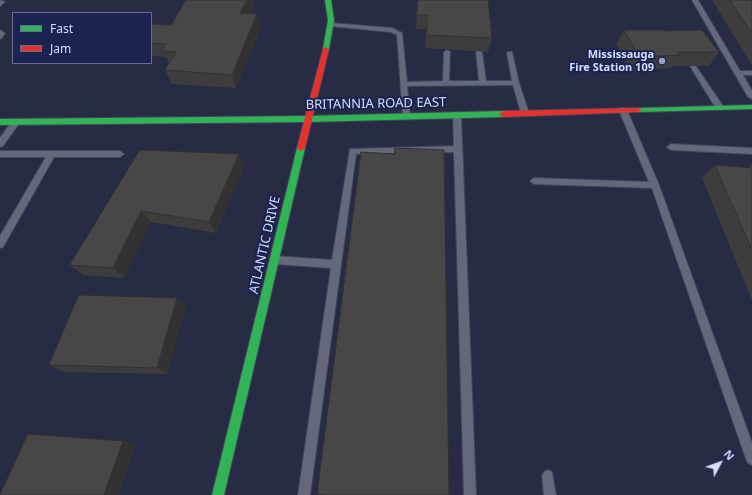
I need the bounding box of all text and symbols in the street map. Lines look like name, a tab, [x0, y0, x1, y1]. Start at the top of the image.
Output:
legend	[12, 12, 152, 64]
text: Fast	[50, 20, 73, 37]
text: Jam	[50, 40, 71, 57]
place label: Mississauga Fire Station 109	[569, 48, 654, 74]
marker: Mississauga Fire Station 109	[657, 56, 667, 66]
street label: BRITANNIA ROAD EAST	[306, 95, 446, 113]
street label: ATLANTIC DRIVE	[246, 195, 284, 295]
north arrow	[700, 443, 740, 483]
text: N	[721, 446, 738, 463]

